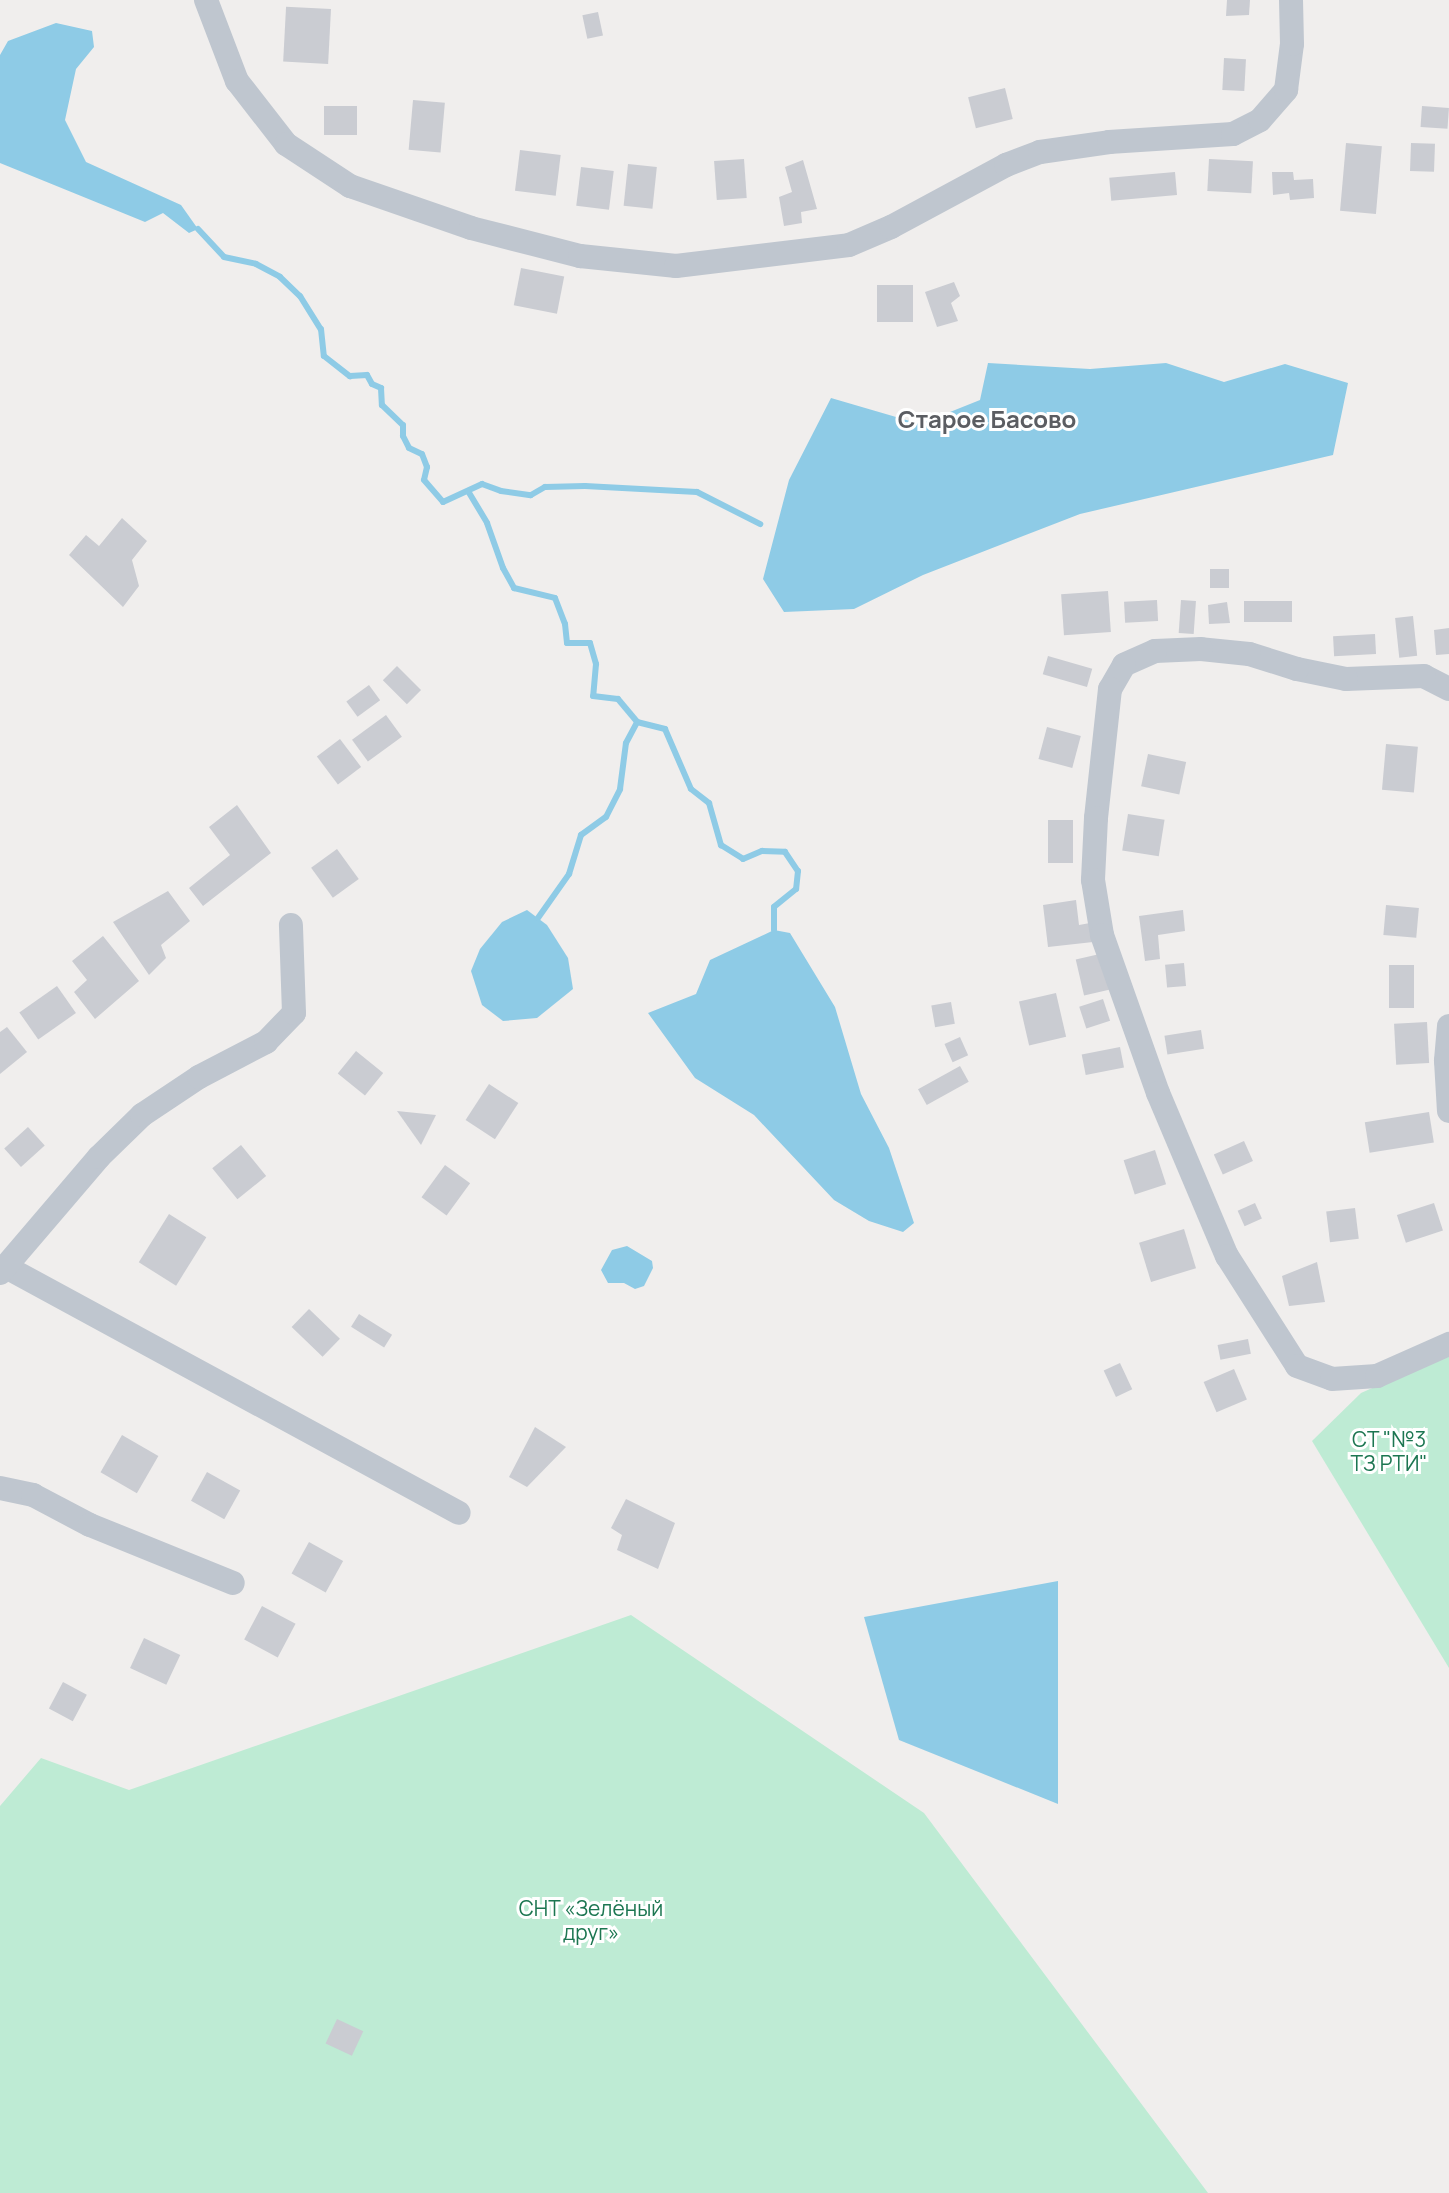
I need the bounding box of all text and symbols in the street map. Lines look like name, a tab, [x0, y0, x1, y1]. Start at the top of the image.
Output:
district label: Старое Басово	[898, 405, 1076, 433]
park label: СТ "№3 ТЗ РТИ"	[1350, 1426, 1428, 1476]
park label: СНТ «Зелёный друг»	[519, 1895, 663, 1945]

